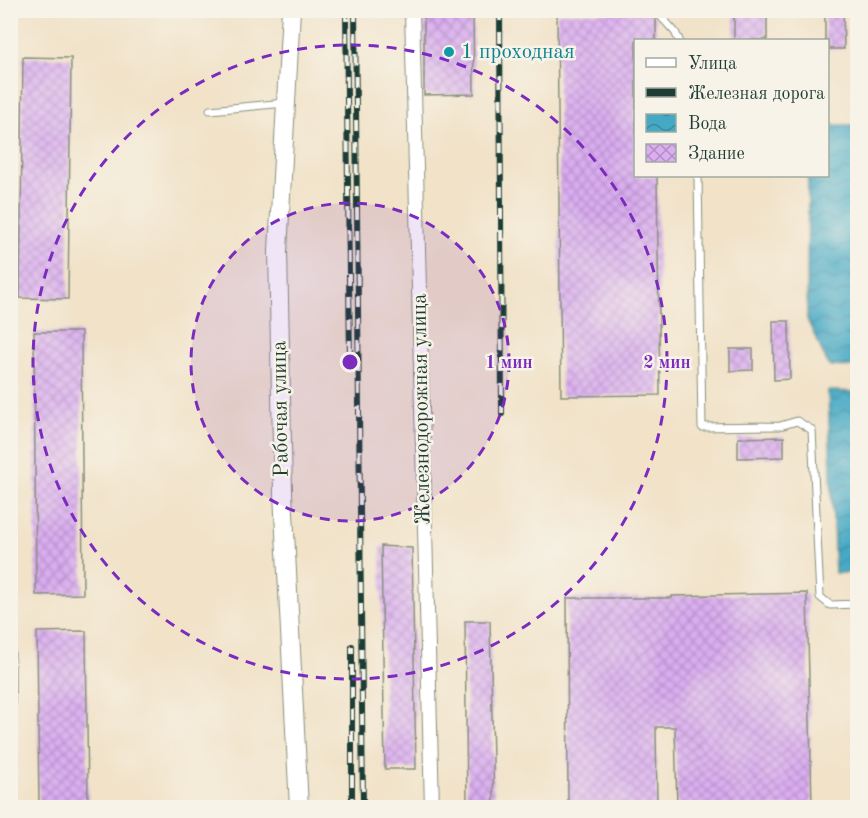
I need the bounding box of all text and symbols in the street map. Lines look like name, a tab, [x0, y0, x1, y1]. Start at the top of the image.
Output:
legend	[634, 39, 829, 177]
place label: 1 проходная	[461, 42, 575, 63]
marker: 1 проходная	[442, 45, 456, 59]
text: Улица	[688, 55, 737, 73]
text: Железная дорога	[688, 85, 825, 103]
text: Вода	[688, 115, 727, 133]
text: Здание	[688, 145, 745, 163]
street label: Железнодорожная улица	[409, 293, 435, 525]
street label: Рабочая улица	[269, 340, 293, 478]
centre of rings	[340, 352, 360, 372]
text: 1 мин	[485, 354, 533, 372]
text: 2 мин	[643, 354, 691, 372]

